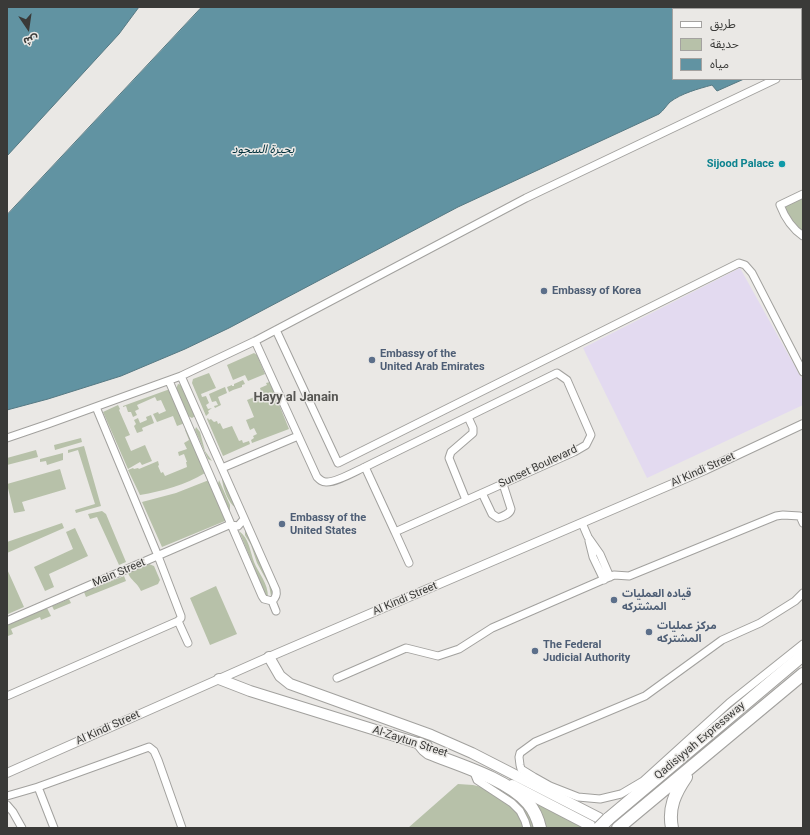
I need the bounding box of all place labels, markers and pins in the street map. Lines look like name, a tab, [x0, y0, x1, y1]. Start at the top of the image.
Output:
place label: Sijood Palace	[707, 157, 774, 171]
marker: Sijood Palace	[777, 159, 787, 169]
place label: Embassy of Korea	[552, 284, 641, 298]
marker: Embassy of Korea	[539, 286, 549, 296]
place label: Embassy of the United Arab Emirates	[380, 347, 485, 373]
marker: Embassy of the United Arab Emirates	[367, 355, 377, 365]
place label: Embassy of the United States	[290, 511, 366, 537]
marker: Embassy of the United States	[277, 519, 287, 529]
place label: قياده العمليات المشتركه	[622, 587, 691, 613]
marker: قياده العمليات المشتركه	[609, 595, 619, 605]
place label: مركز عمليات المشتركه	[657, 619, 717, 645]
marker: مركز عمليات المشتركه	[644, 627, 654, 637]
place label: The Federal Judicial Authority	[543, 638, 630, 664]
marker: The Federal Judicial Authority	[530, 646, 540, 656]

